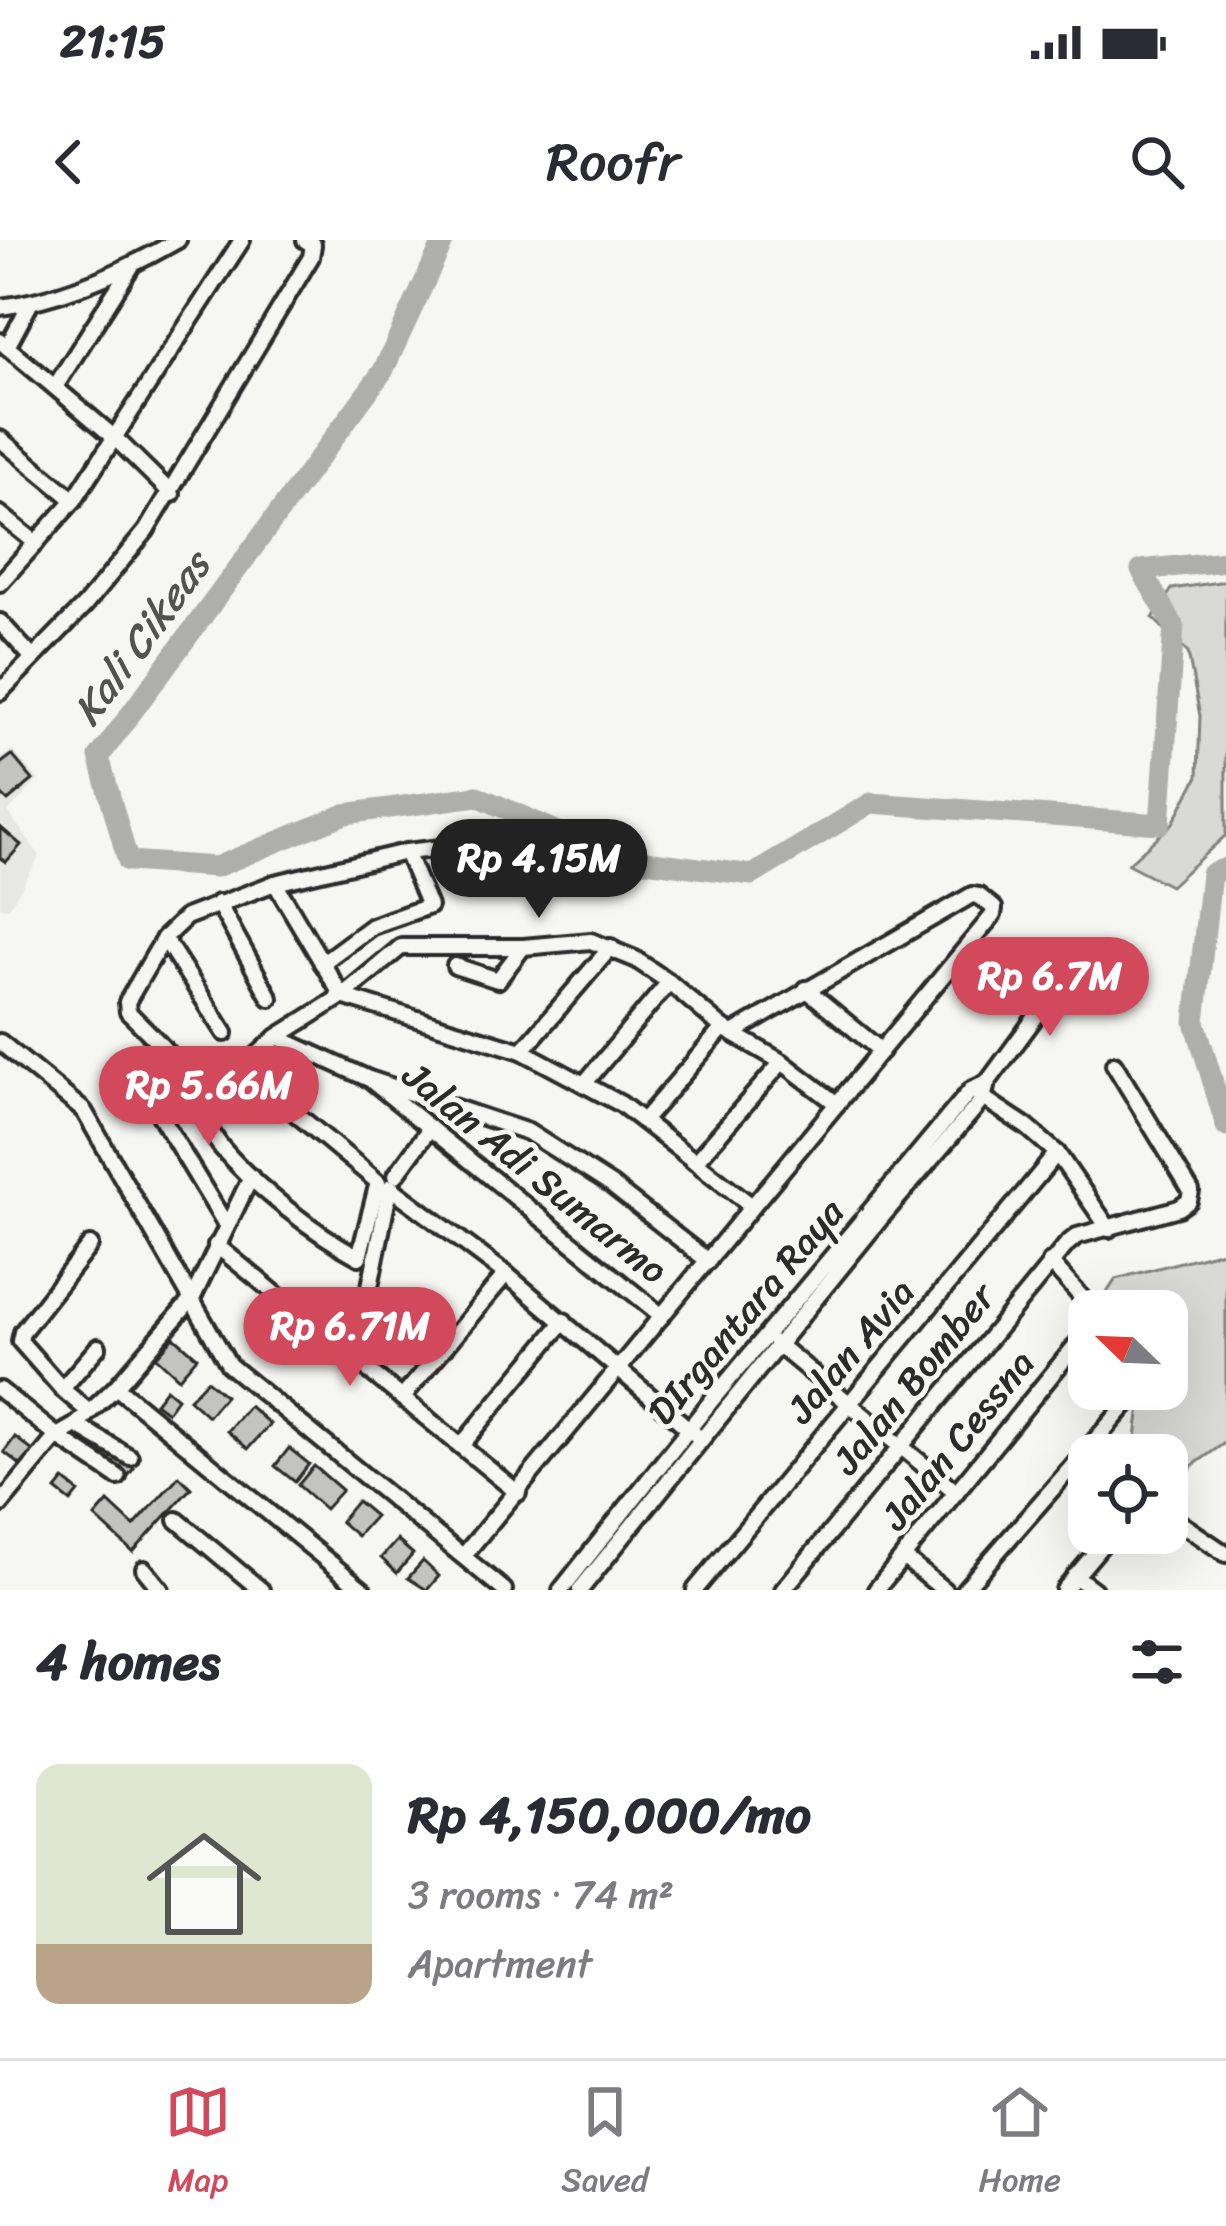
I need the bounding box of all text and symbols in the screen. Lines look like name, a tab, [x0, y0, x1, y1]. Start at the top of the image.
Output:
text: 21:15	[60, 2, 166, 82]
text: Roofr	[546, 114, 680, 210]
icon: back	[36, 129, 102, 195]
icon: search	[1124, 129, 1190, 195]
water label: Kali Cikeas	[52, 532, 233, 742]
pin: Rp 4.15M	[415, 819, 663, 921]
text: Rp 4.15M	[458, 823, 620, 892]
pin: Rp 6.7M	[939, 937, 1161, 1039]
text: Rp 6.7M	[978, 941, 1122, 1010]
street label: Jalan Adi Sumarmo	[385, 1041, 684, 1302]
pin: Rp 5.66M	[85, 1046, 333, 1148]
text: Rp 5.66M	[126, 1050, 292, 1119]
street label: DIrgantara Raya	[629, 1181, 862, 1441]
street label: Jalan Avia	[767, 1262, 933, 1441]
street label: Jalan Bomber	[812, 1265, 1014, 1492]
pin: Rp 6.71M	[226, 1287, 474, 1389]
north arrow	[1068, 1290, 1188, 1410]
map controls	[1068, 1290, 1188, 1554]
text: Rp 6.71M	[270, 1291, 430, 1360]
street label: Jalan Cessna	[861, 1333, 1053, 1547]
button: locate	[1068, 1434, 1188, 1554]
text: 4 homes	[36, 1617, 220, 1707]
icon: filters	[1124, 1629, 1190, 1695]
text: Rp 4,150,000/mo	[408, 1770, 811, 1860]
icon: home	[132, 1812, 276, 1956]
text: 3 rooms · 74 m²	[408, 1860, 674, 1929]
text: Apartment	[408, 1929, 592, 1998]
tab: Map	[165, 2079, 231, 2209]
tab: Saved	[561, 2079, 648, 2209]
tab: Home	[978, 2079, 1061, 2209]

